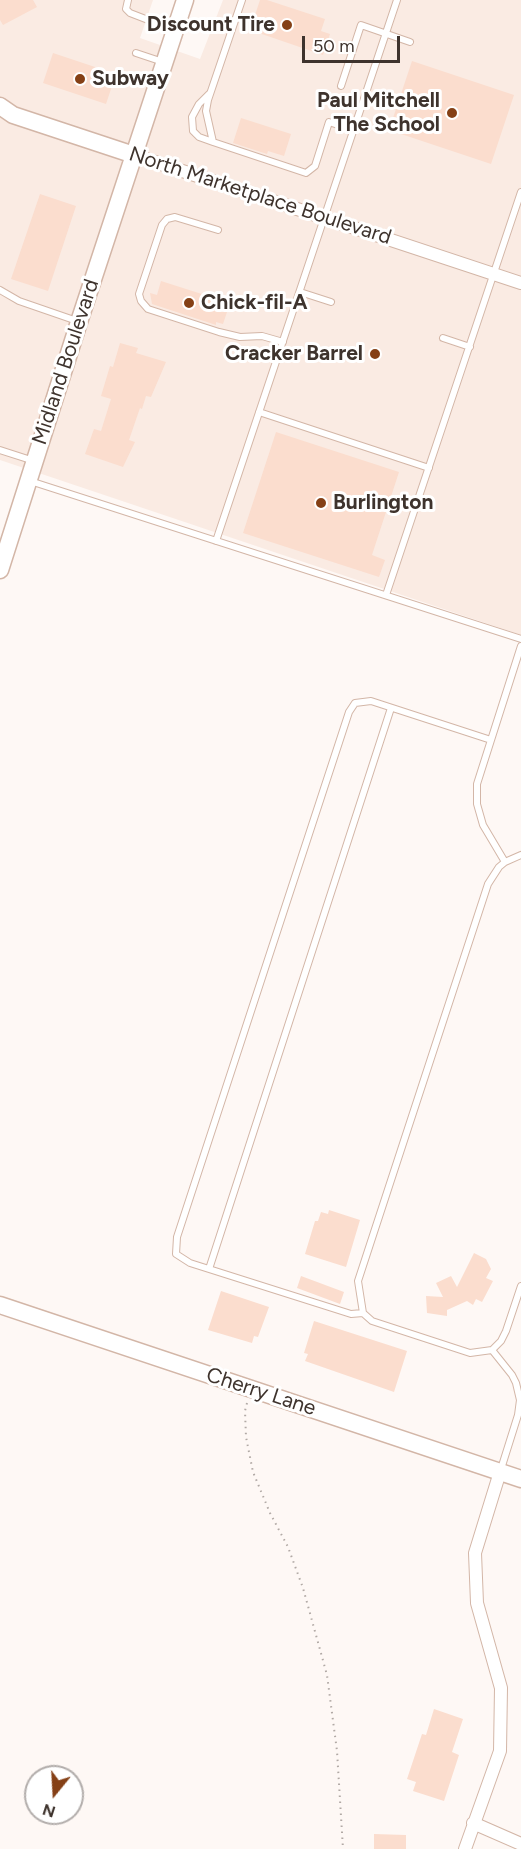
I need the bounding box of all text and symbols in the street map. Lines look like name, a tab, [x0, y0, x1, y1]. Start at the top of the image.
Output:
place label: Discount Tire	[147, 12, 275, 38]
marker: Discount Tire	[280, 18, 294, 32]
scale bar	[305, 24, 402, 62]
text: 50 m	[313, 35, 355, 57]
place label: Subway	[92, 66, 169, 92]
marker: Subway	[73, 72, 87, 86]
place label: Paul Mitchell The School	[317, 88, 440, 138]
marker: Paul Mitchell The School	[445, 106, 459, 120]
street label: North Marketplace Boulevard	[126, 142, 394, 250]
street label: Midland Boulevard	[27, 276, 105, 448]
place label: Chick-fil-A	[201, 290, 308, 316]
marker: Chick-fil-A	[182, 296, 196, 310]
place label: Cracker Barrel	[225, 341, 363, 367]
marker: Cracker Barrel	[368, 347, 382, 361]
place label: Burlington	[333, 490, 433, 516]
marker: Burlington	[314, 496, 328, 510]
street label: Cherry Lane	[203, 1362, 319, 1422]
north arrow	[24, 1765, 84, 1825]
text: N	[40, 1800, 58, 1822]

